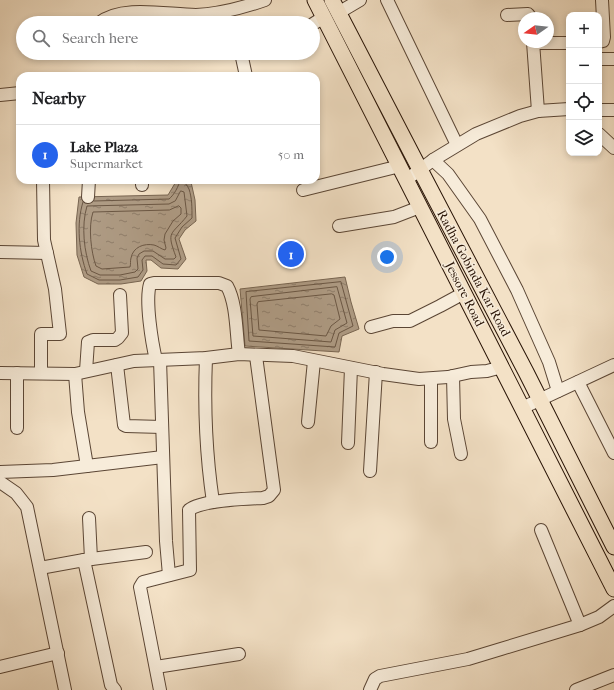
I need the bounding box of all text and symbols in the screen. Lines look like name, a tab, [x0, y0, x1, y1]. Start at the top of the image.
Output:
north arrow	[518, 12, 554, 48]
map controls	[566, 12, 602, 156]
button: +	[566, 12, 602, 48]
search box	[16, 16, 320, 60]
icon: search	[30, 27, 52, 49]
text: Search here	[62, 29, 138, 47]
button: −	[566, 48, 602, 84]
button: locate	[566, 84, 602, 120]
text: Nearby	[32, 88, 86, 108]
button: layers	[566, 120, 602, 156]
text: Lake Plaza	[70, 138, 138, 156]
text: 1	[43, 147, 47, 162]
text: 50 m	[278, 147, 304, 162]
text: Supermarket	[70, 156, 143, 171]
street label: Radha Gobinda Kar Road	[434, 207, 514, 340]
pin: 1	[278, 239, 304, 269]
your location	[377, 247, 397, 267]
street label: Jessore Road	[442, 258, 488, 330]

